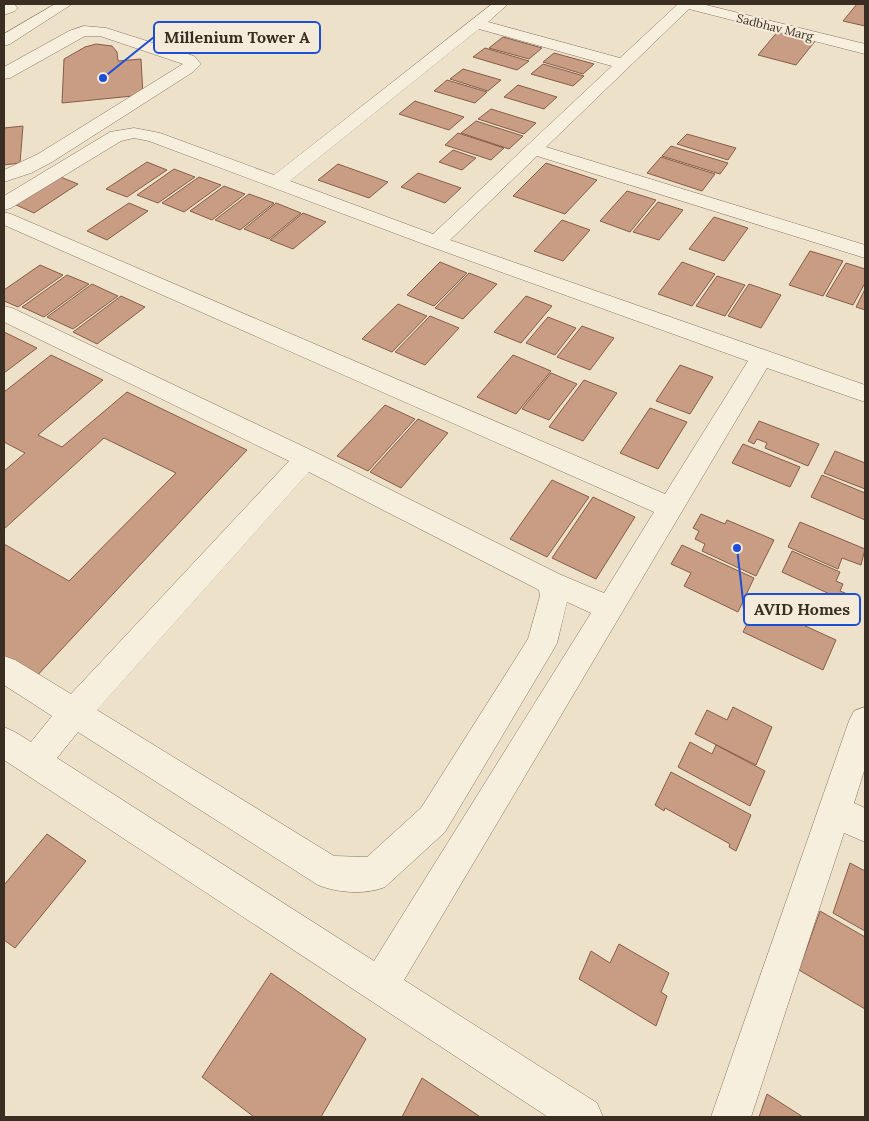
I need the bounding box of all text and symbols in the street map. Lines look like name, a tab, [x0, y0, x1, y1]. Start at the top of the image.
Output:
street label: Sadbhav Marg	[735, 10, 815, 44]
callout: Millenium Tower A	[154, 22, 320, 53]
text: Millenium Tower A	[164, 27, 310, 47]
callout: AVID Homes	[744, 594, 860, 625]
text: AVID Homes	[754, 599, 850, 619]

